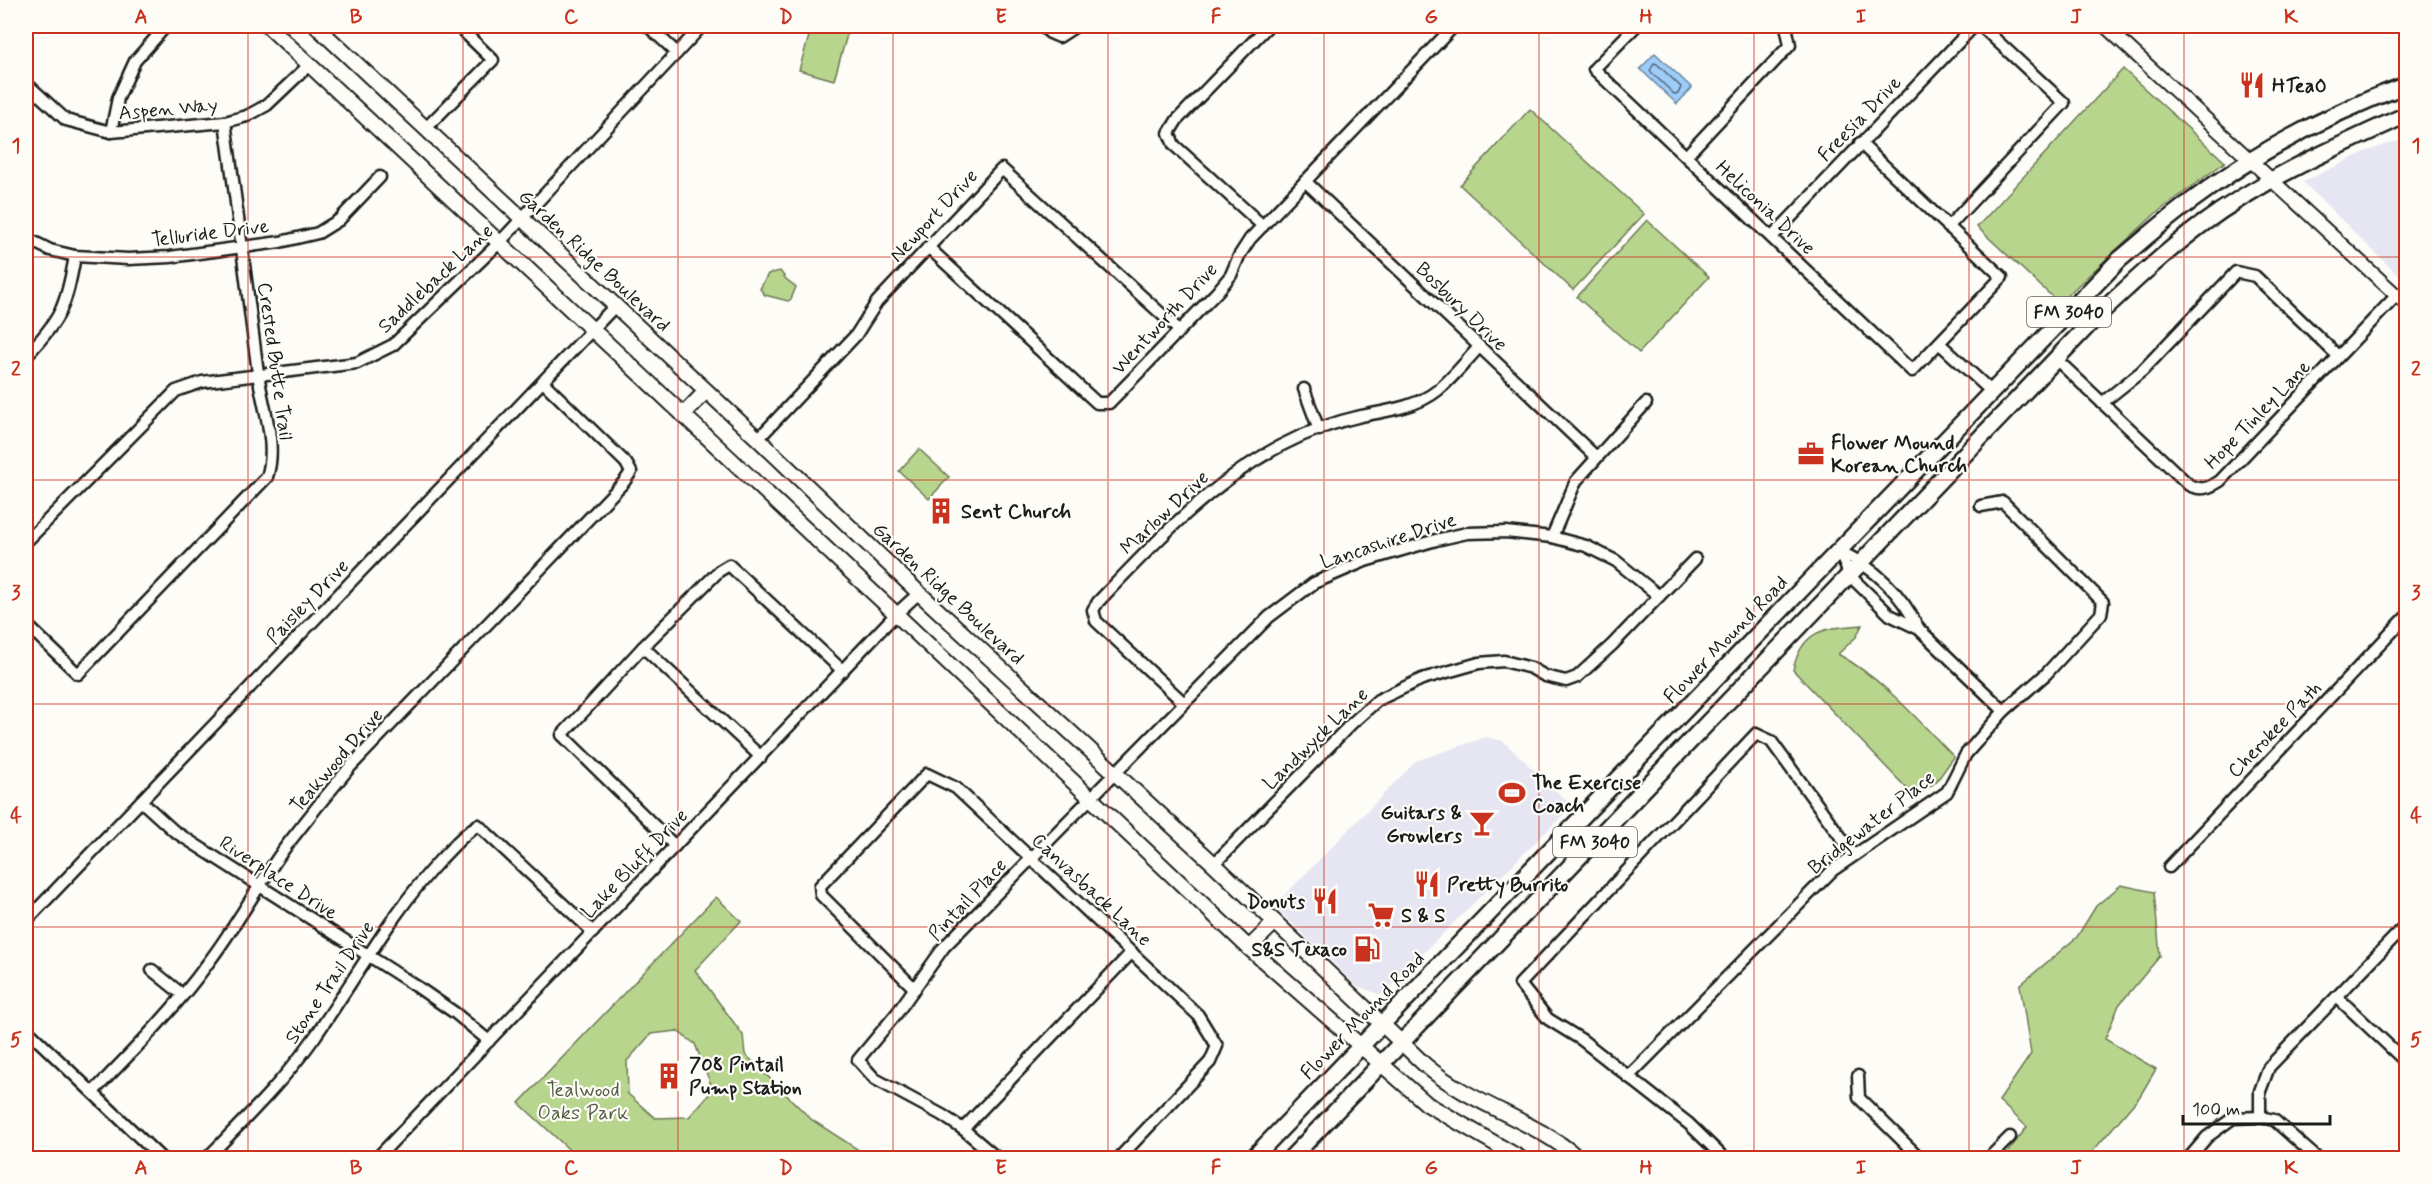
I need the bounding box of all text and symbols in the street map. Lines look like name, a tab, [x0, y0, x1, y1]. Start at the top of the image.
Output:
text: A	[134, 4, 148, 31]
text: B	[350, 4, 363, 31]
text: C	[564, 4, 579, 31]
text: D	[779, 4, 793, 31]
text: E	[995, 4, 1007, 31]
text: F	[1211, 4, 1222, 31]
text: G	[1424, 4, 1438, 31]
text: H	[1639, 4, 1653, 31]
text: I	[1856, 4, 1866, 31]
text: J	[2070, 4, 2082, 31]
text: K	[2284, 4, 2299, 31]
street label: Freesia Drive	[1812, 70, 1908, 168]
restaurant icon: HTeaO	[2237, 70, 2267, 100]
place label: HTeaO	[2272, 73, 2327, 100]
street label: Aspen Way	[117, 92, 219, 127]
text: 1	[12, 133, 20, 160]
text: 1	[2412, 133, 2420, 160]
street label: Heliconia Drive	[1709, 155, 1821, 261]
street label: Newport Drive	[884, 163, 984, 269]
street label: Garden Ridge Boulevard	[512, 184, 676, 339]
street label: Telluride Drive	[150, 213, 270, 254]
street label: Saddleback Lane	[372, 218, 500, 340]
street label: Bosbury Drive	[1409, 256, 1513, 358]
street label: Wentworth Drive	[1106, 257, 1224, 381]
street label: Crested Butte Trail	[250, 281, 299, 442]
road number: FM 3040	[2027, 297, 2111, 327]
street label: Hope Tinley Lane	[2199, 354, 2317, 476]
text: 2	[11, 356, 21, 383]
text: 2	[2411, 356, 2421, 383]
place label: Flower Mound Korean Church	[1831, 430, 1968, 480]
office icon: Flower Mound Korean Church	[1796, 439, 1826, 469]
street label: Marlow Drive	[1115, 465, 1215, 561]
building icon: Sent Church	[926, 496, 956, 526]
place label: Sent Church	[961, 499, 1071, 526]
street label: Lancashire Drive	[1317, 507, 1460, 576]
street label: Garden Ridge Boulevard	[866, 517, 1030, 672]
street label: Paisley Drive	[261, 554, 355, 650]
street label: Flower Mound Road	[1658, 570, 1794, 710]
text: 3	[11, 580, 21, 607]
text: 3	[2411, 580, 2421, 607]
street label: Cherokee Path	[2222, 676, 2328, 784]
street label: Landwyck Lane	[1257, 682, 1375, 796]
street label: Teakwood Drive	[284, 703, 390, 819]
street label: Bridgewater Place	[1803, 765, 1941, 881]
place label: The Exercise Coach	[1532, 770, 1641, 820]
sports icon: The Exercise Coach	[1497, 778, 1527, 808]
place label: Guitars & Growlers	[1380, 800, 1463, 850]
text: 4	[10, 803, 22, 830]
street label: Lake Bluff Drive	[576, 803, 695, 925]
text: 4	[2410, 803, 2422, 830]
bar icon: Guitars & Growlers	[1467, 808, 1497, 838]
street label: Canvasback Lane	[1025, 827, 1157, 953]
road number: FM 3040	[1553, 827, 1637, 857]
street label: Riverplace Drive	[214, 830, 343, 927]
street label: Pintail Place	[923, 853, 1013, 947]
restaurant icon: Pretty Burrito	[1412, 869, 1442, 899]
place label: Pretty Burrito	[1447, 872, 1568, 899]
restaurant icon: Donuts	[1310, 886, 1340, 916]
place label: Donuts	[1247, 889, 1305, 916]
supermarket icon: S & S	[1366, 900, 1396, 930]
place label: S & S	[1401, 903, 1445, 930]
street label: Stone Trail Drive	[279, 916, 381, 1050]
fuel station icon: S&S Texaco	[1352, 934, 1382, 964]
place label: S&S Texaco	[1252, 937, 1347, 964]
street label: Flower Mound Road	[1295, 946, 1431, 1086]
text: 5	[10, 1027, 22, 1054]
text: 5	[2410, 1027, 2422, 1054]
place label: 708 Pintail Pump Station	[689, 1052, 802, 1102]
building icon: 708 Pintail Pump Station	[654, 1061, 684, 1091]
park label: Tealwood Oaks Park	[538, 1077, 628, 1127]
scale bar	[2183, 1088, 2330, 1126]
text: 100 m	[2192, 1098, 2240, 1122]
text: A	[134, 1155, 148, 1182]
text: B	[350, 1155, 363, 1182]
text: C	[564, 1155, 579, 1182]
text: D	[779, 1155, 793, 1182]
text: E	[995, 1155, 1007, 1182]
text: F	[1211, 1155, 1222, 1182]
text: G	[1424, 1155, 1438, 1182]
text: H	[1639, 1155, 1653, 1182]
text: I	[1856, 1155, 1866, 1182]
text: J	[2070, 1155, 2082, 1182]
text: K	[2284, 1155, 2299, 1182]

